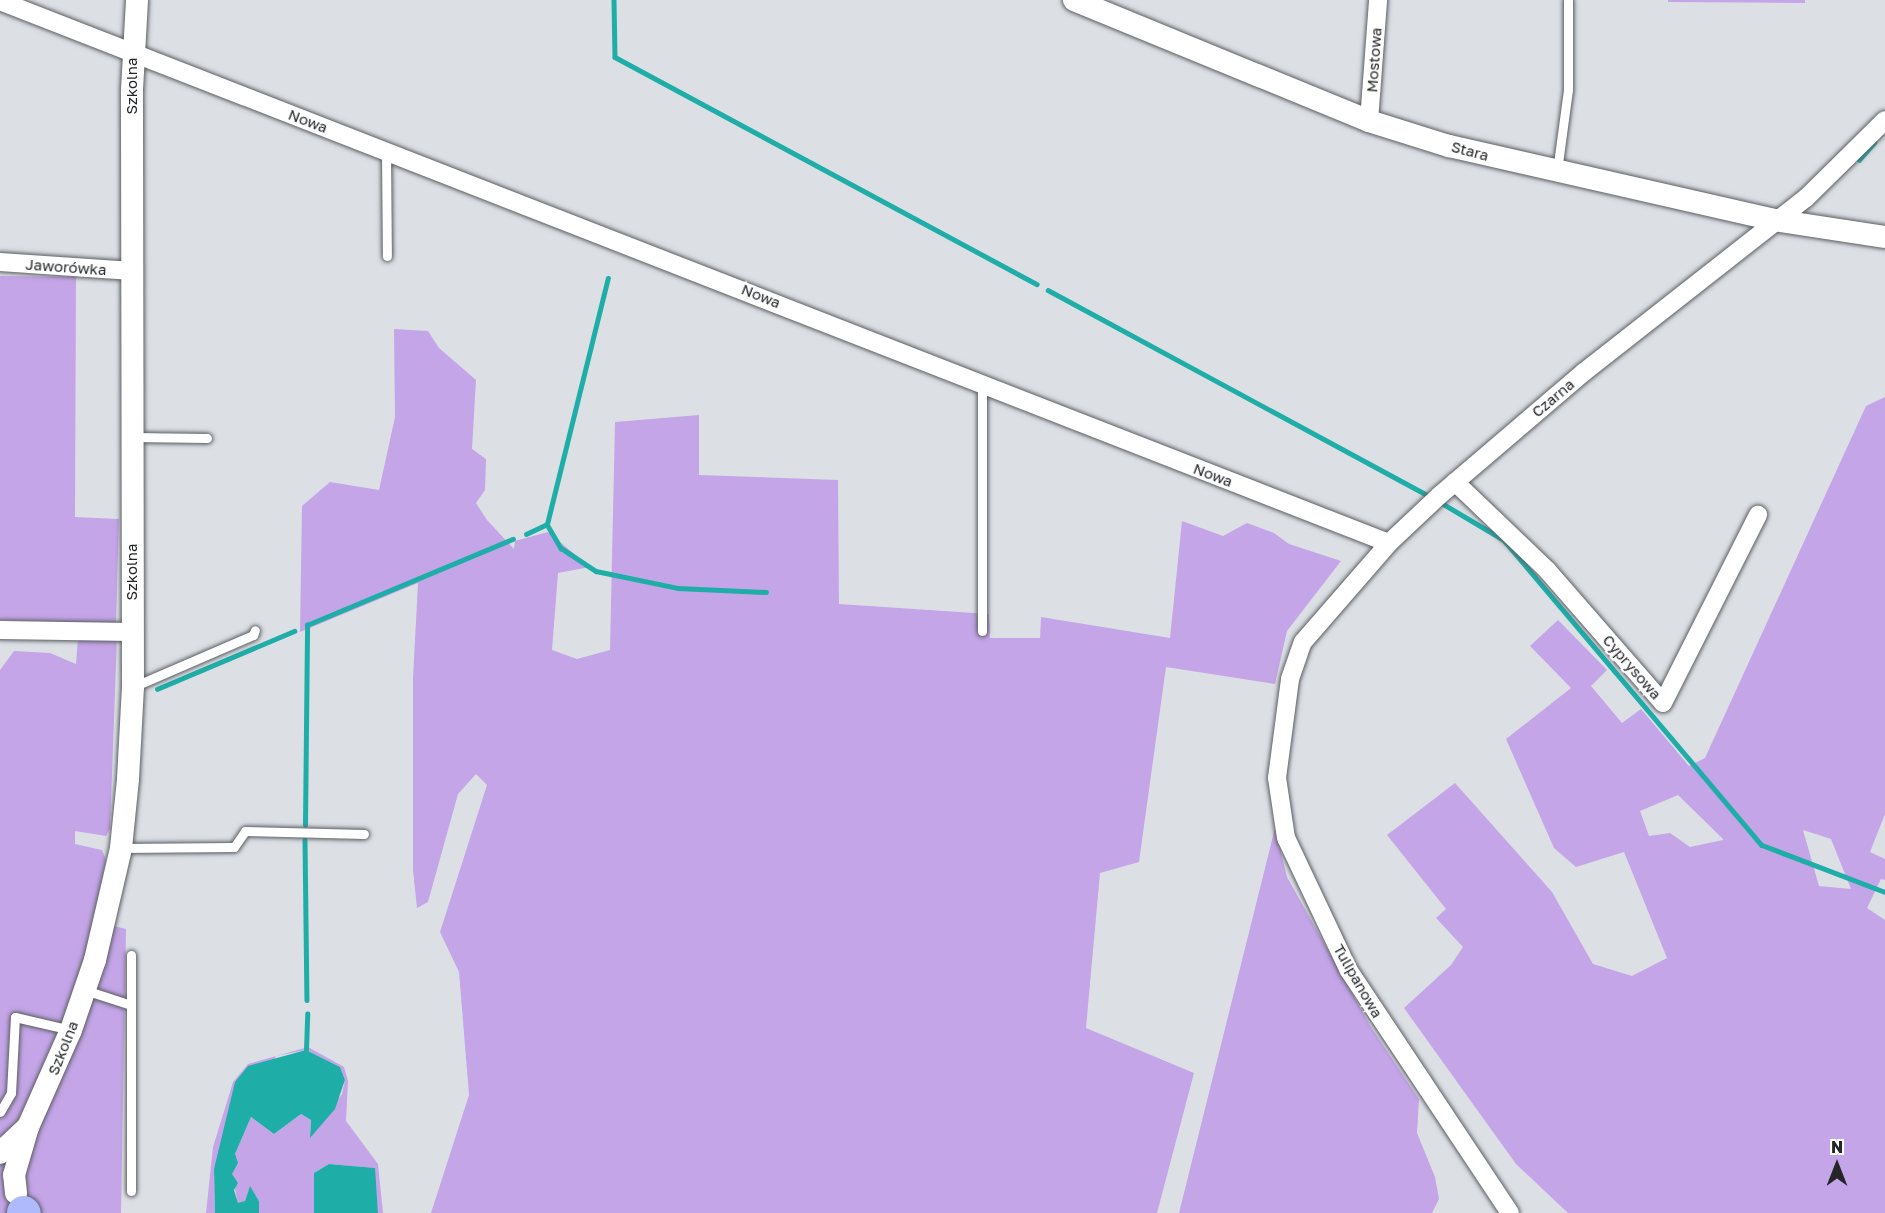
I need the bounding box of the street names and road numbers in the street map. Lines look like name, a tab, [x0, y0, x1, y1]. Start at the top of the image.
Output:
street label: Mostowa	[1363, 27, 1385, 93]
street label: Szkolna	[123, 58, 141, 114]
street label: Nowa	[286, 105, 330, 137]
street label: Stara	[1449, 137, 1491, 165]
street label: Jaworówka	[25, 255, 107, 279]
street label: Nowa	[739, 280, 783, 312]
street label: Czarna	[1528, 375, 1578, 421]
street label: Nowa	[1191, 459, 1235, 491]
street label: Szkolna	[123, 544, 141, 600]
street label: Cyprysowa	[1599, 631, 1665, 703]
street label: Tulipanowa	[1330, 941, 1386, 1021]
street label: Szkolna	[44, 1018, 82, 1078]

